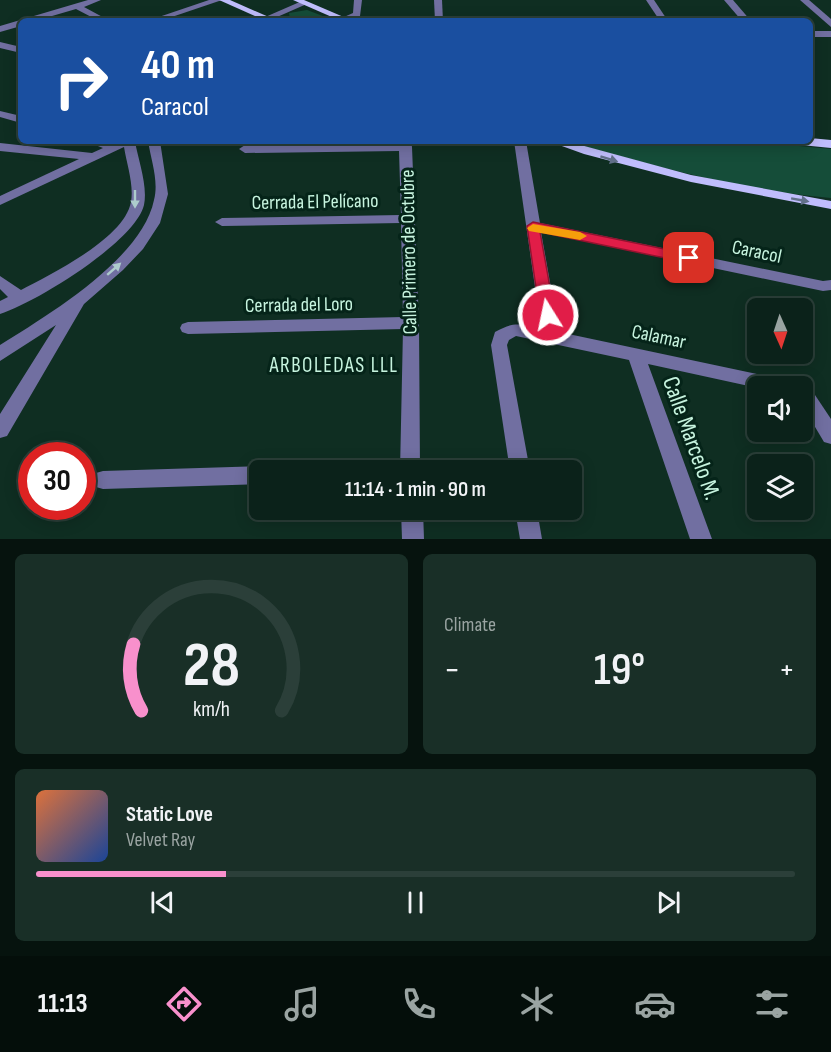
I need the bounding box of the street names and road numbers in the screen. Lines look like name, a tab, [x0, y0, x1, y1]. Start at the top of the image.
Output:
street label: Calle Primero de Octubre	[396, 169, 422, 335]
street label: Cerrada El Pelícano	[251, 189, 379, 215]
street label: Caracol	[730, 235, 784, 269]
street label: Cerrada del Loro	[245, 292, 353, 318]
street label: Calamar	[630, 320, 688, 354]
street label: Calle Marcelo M.	[656, 373, 727, 504]

